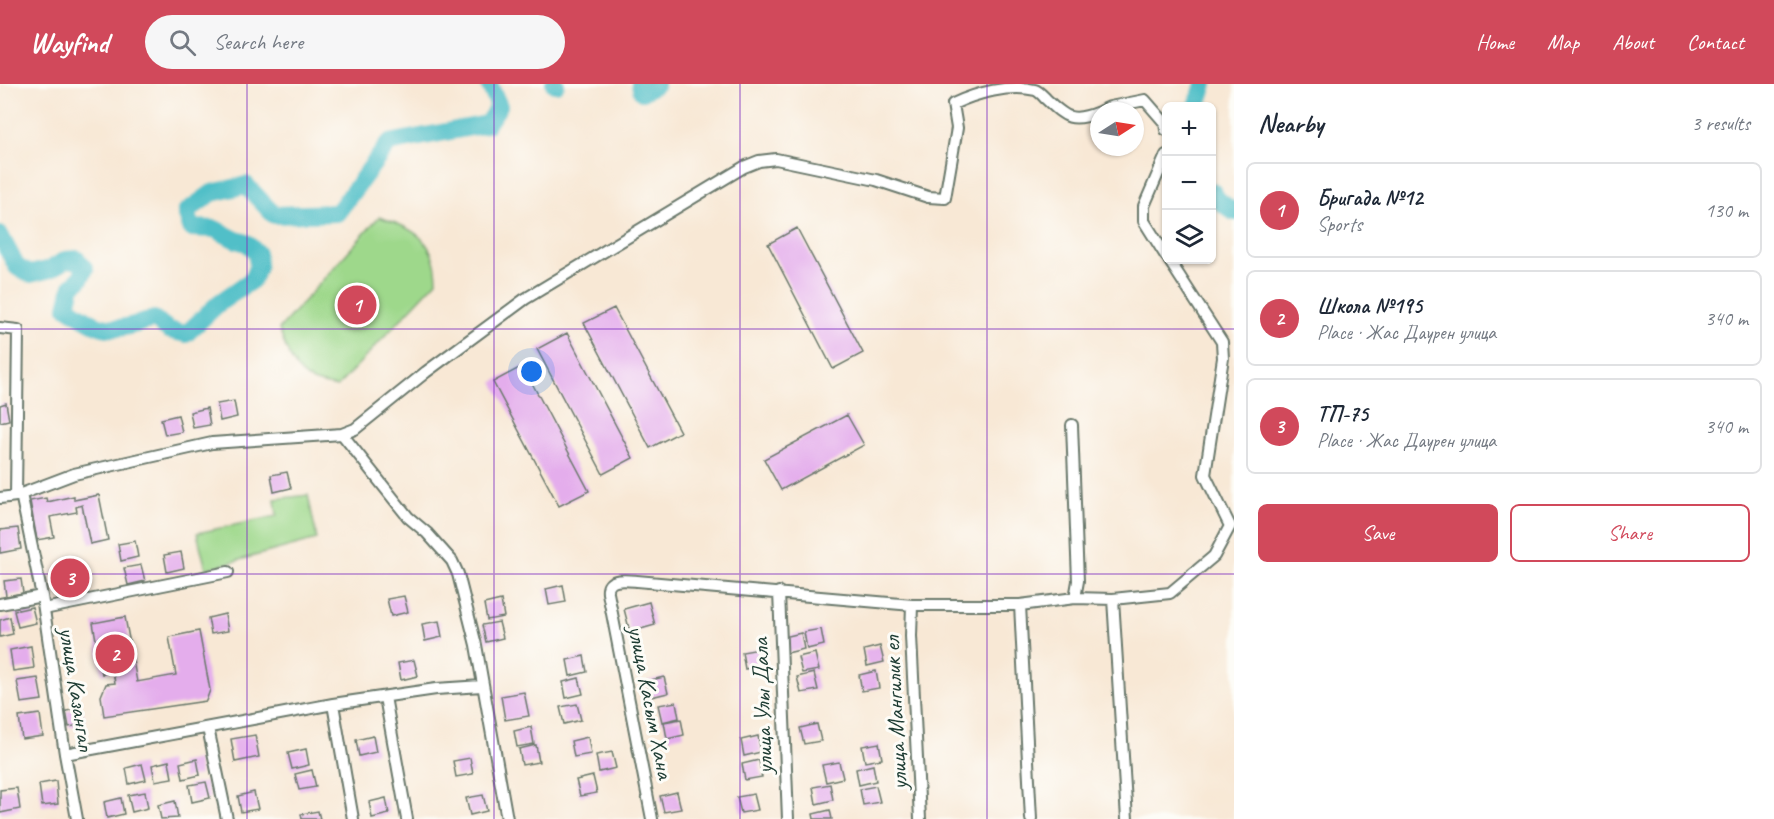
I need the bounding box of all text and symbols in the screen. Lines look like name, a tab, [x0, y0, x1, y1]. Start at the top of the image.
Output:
search box	[145, 15, 565, 69]
text: Wayfind	[30, 25, 109, 60]
icon: search	[166, 26, 199, 59]
text: Search here	[214, 28, 303, 56]
text: Home	[1476, 29, 1514, 55]
text: Map	[1547, 29, 1579, 55]
text: About	[1612, 29, 1654, 55]
text: Contact	[1687, 29, 1744, 55]
north arrow	[1090, 102, 1144, 156]
map controls	[1162, 102, 1216, 264]
button: +	[1162, 102, 1216, 156]
text: Nearby	[1258, 107, 1323, 140]
text: 3 results	[1691, 111, 1750, 136]
button: −	[1162, 156, 1216, 210]
text: Бригада №12	[1317, 184, 1423, 212]
text: 1	[1275, 198, 1284, 223]
text: 130 m	[1705, 198, 1748, 223]
button: layers	[1162, 210, 1216, 264]
text: Sports	[1317, 212, 1362, 237]
pin: 1	[338, 282, 376, 328]
text: Школа №195	[1317, 292, 1422, 320]
text: 2	[1275, 306, 1284, 331]
text: 340 m	[1705, 306, 1748, 331]
text: Place · Жас Даурен улица	[1317, 320, 1496, 345]
your location	[517, 357, 546, 386]
text: ТП-75	[1317, 400, 1368, 428]
text: 3	[1275, 414, 1284, 439]
text: 340 m	[1705, 414, 1748, 439]
text: Place · Жас Даурен улица	[1317, 428, 1496, 453]
button: Save	[1258, 504, 1498, 562]
button: Share	[1510, 504, 1750, 562]
pin: 3	[50, 556, 90, 600]
street label: улица Касым Хана	[621, 621, 681, 783]
street label: улица Казангап	[52, 623, 102, 754]
pin: 2	[96, 632, 134, 676]
street label: улица Мангилик ел	[876, 634, 914, 793]
street label: улица Улы Дала	[745, 636, 779, 777]

